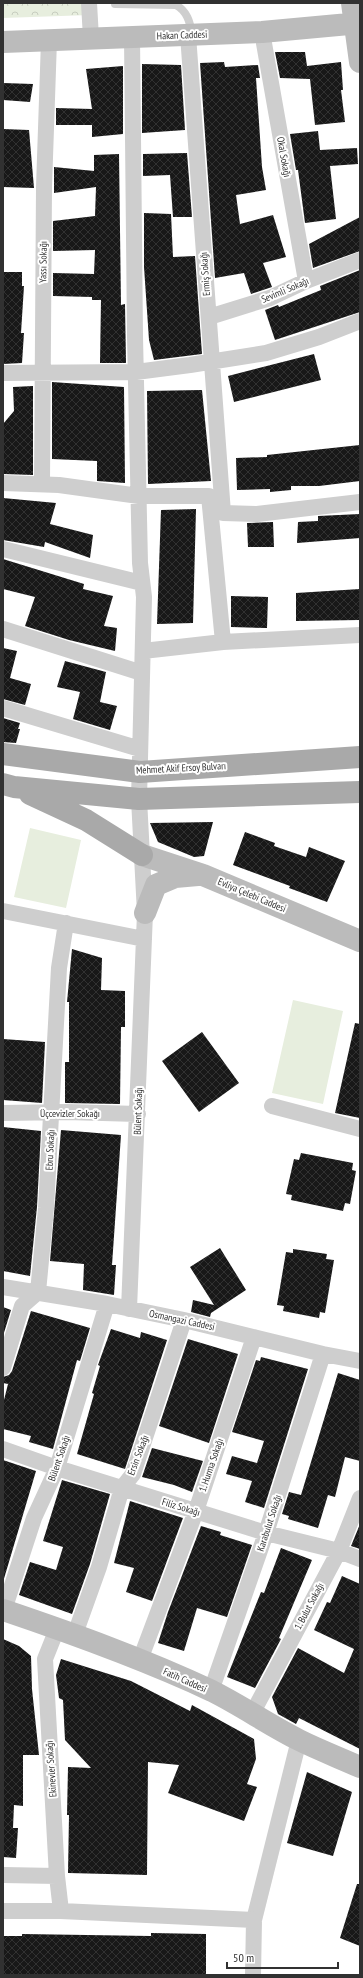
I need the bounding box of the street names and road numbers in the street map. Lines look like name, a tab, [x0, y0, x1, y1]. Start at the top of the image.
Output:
street label: Hakan Caddesi	[157, 28, 207, 42]
street label: Okal Sokağı	[274, 136, 294, 178]
street label: Yassı Sokağı	[36, 241, 50, 283]
street label: Ermiş Sokağı	[197, 252, 213, 296]
street label: Sevimli Sokağı	[259, 274, 311, 306]
street label: Mehmet Akif Ersoy Bulvarı	[136, 759, 226, 777]
street label: Evliya Çelebi Caddesi	[216, 875, 288, 915]
street label: Bülent Sokağı	[131, 1087, 145, 1135]
street label: Üçcevizler Sokağı	[40, 1107, 100, 1120]
street label: Ebru Sokağı	[42, 1129, 58, 1171]
street label: Osmangazi Caddesi	[148, 1307, 216, 1333]
street label: Bülent Sokağı	[45, 1433, 73, 1483]
street label: Ersin Sokağı	[124, 1433, 152, 1477]
street label: 1. Hurma Sokağı	[196, 1437, 226, 1493]
street label: Karabulut Sokağı	[254, 1493, 284, 1553]
street label: Filiz Sokağı	[160, 1495, 202, 1519]
street label: 1. Bulut Sokağı	[291, 1580, 327, 1632]
street label: Fatih Caddesi	[161, 1665, 209, 1695]
street label: Ekinevler Sokağı	[43, 1740, 59, 1798]

